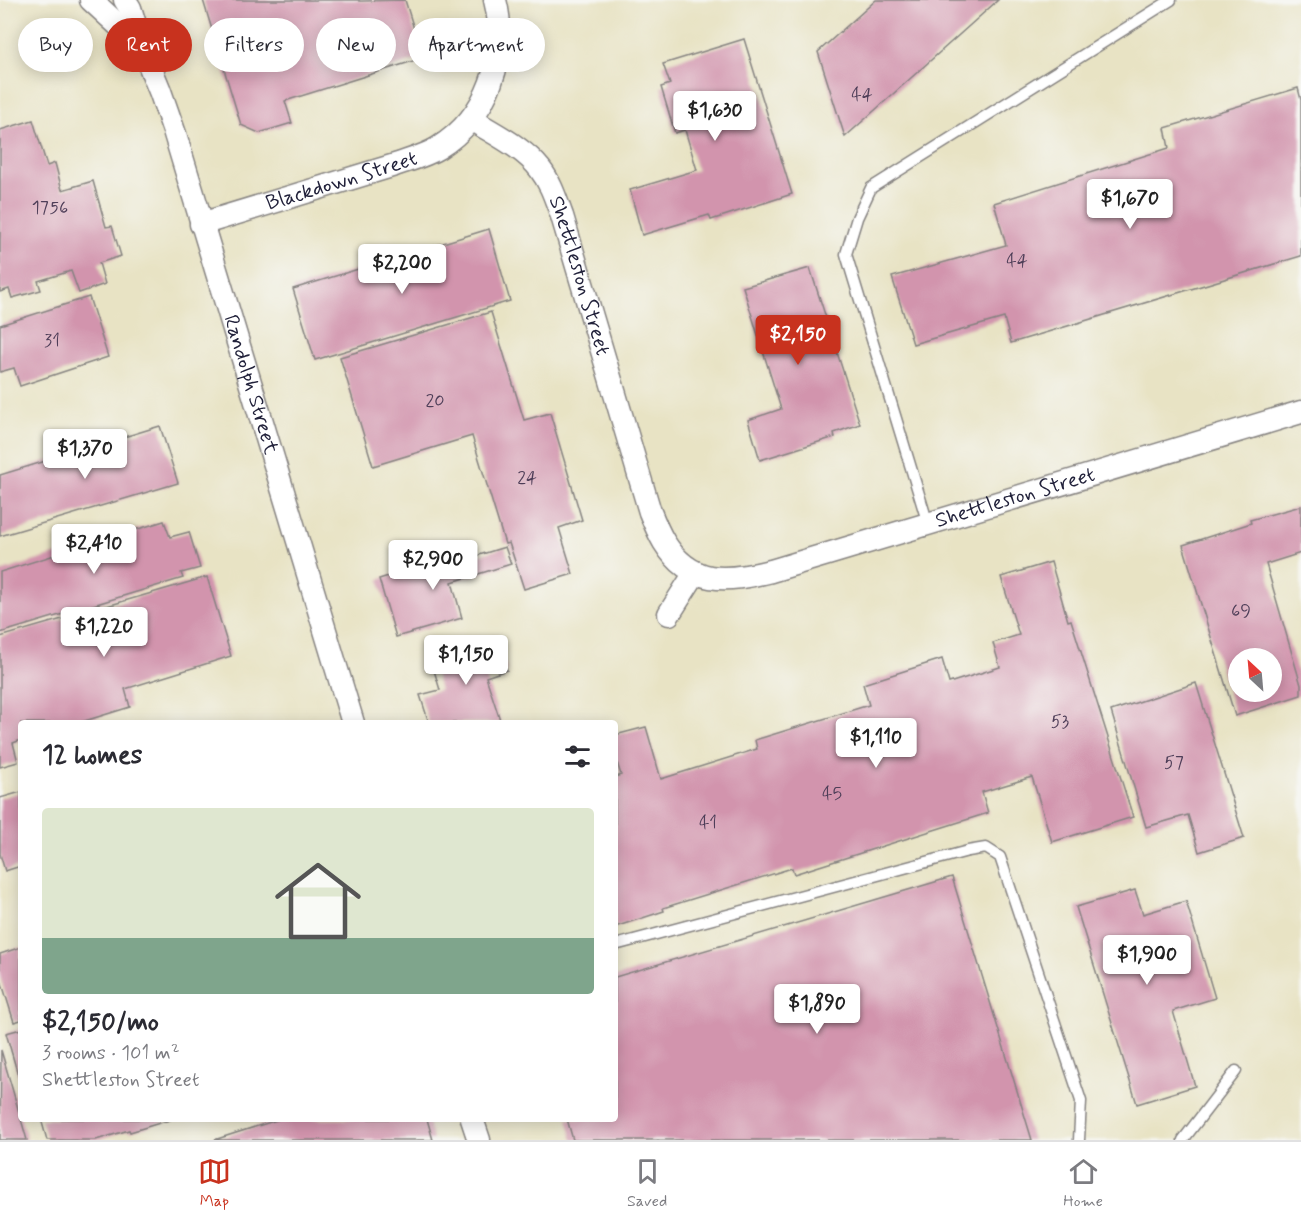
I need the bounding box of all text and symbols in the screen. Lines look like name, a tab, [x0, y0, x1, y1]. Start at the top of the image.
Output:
chip: Buy	[18, 18, 93, 72]
chip: Rent	[105, 18, 192, 72]
chip: Filters	[204, 18, 304, 72]
chip: New	[316, 18, 396, 72]
chip: Apartment	[408, 18, 545, 72]
house number: 44	[851, 83, 873, 107]
pin: $1,630	[666, 91, 764, 142]
text: $1,630	[687, 97, 743, 124]
street label: Blackdown Street	[262, 144, 421, 217]
pin: $1,670	[1081, 179, 1179, 230]
text: $1,670	[1101, 185, 1159, 212]
street label: Shettleston Street	[542, 192, 617, 359]
house number: 1756	[32, 196, 68, 220]
pin: $2,200	[353, 244, 451, 295]
house number: 44	[1006, 249, 1028, 273]
text: $2,200	[372, 250, 432, 277]
street label: Randolph Street	[216, 311, 285, 458]
pin: $2,150	[749, 315, 847, 366]
text: $2,150	[770, 321, 826, 348]
house number: 31	[44, 329, 60, 353]
house number: 20	[425, 389, 445, 413]
pin: $1,370	[36, 429, 134, 480]
text: $1,370	[57, 435, 113, 462]
street label: Shettleston Street	[932, 461, 1099, 535]
house number: 24	[517, 466, 537, 490]
pin: $2,410	[45, 524, 143, 575]
text: $2,410	[66, 530, 123, 557]
pin: $2,900	[384, 540, 482, 591]
text: $2,900	[402, 546, 464, 573]
house number: 69	[1231, 599, 1251, 623]
pin: $1,220	[55, 607, 153, 658]
text: $1,220	[75, 613, 133, 640]
pin: $1,150	[417, 635, 515, 686]
text: $1,150	[438, 641, 494, 668]
north arrow	[1228, 648, 1282, 702]
map controls	[1228, 648, 1282, 702]
house number: 53	[1051, 710, 1070, 734]
pin: $1,110	[827, 718, 925, 769]
text: $1,110	[850, 724, 902, 751]
text: 12 homes	[42, 739, 142, 773]
icon: filters	[561, 740, 594, 773]
house number: 57	[1164, 751, 1184, 775]
house number: 45	[822, 782, 842, 806]
house number: 41	[699, 811, 717, 835]
icon: home	[264, 847, 372, 955]
pin: $1,900	[1098, 935, 1196, 986]
text: $1,900	[1117, 941, 1177, 968]
pin: $1,890	[768, 984, 866, 1035]
text: $1,890	[788, 990, 846, 1017]
text: $2,150/mo	[42, 1006, 159, 1040]
text: 3 rooms · 101 m²	[42, 1040, 180, 1067]
text: Shettleston Street	[42, 1067, 199, 1094]
tab: Map	[198, 1155, 231, 1212]
tab: Saved	[627, 1155, 667, 1212]
tab: Home	[1063, 1155, 1103, 1212]

